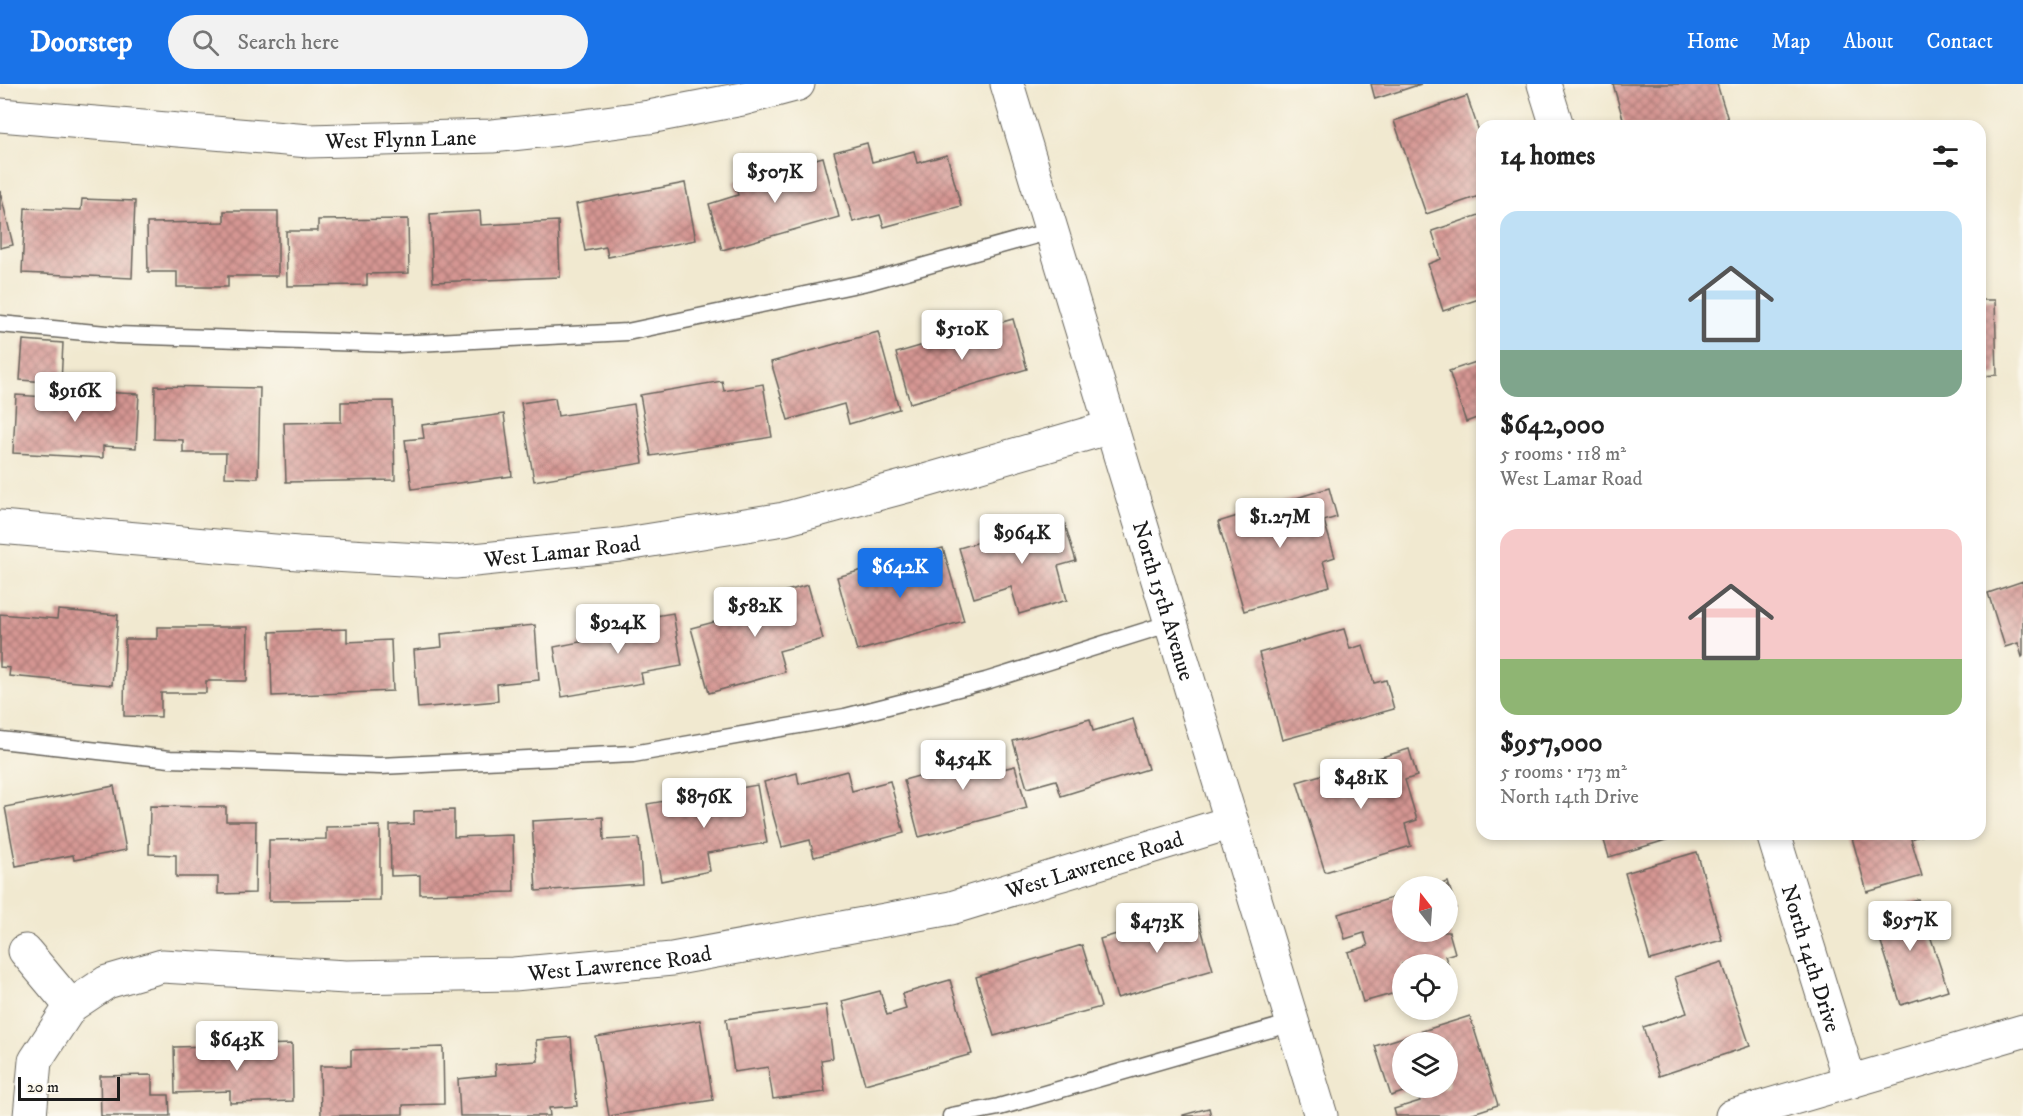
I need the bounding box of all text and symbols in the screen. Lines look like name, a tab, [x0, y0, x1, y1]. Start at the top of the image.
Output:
search box	[168, 15, 588, 69]
text: Doorstep	[30, 25, 132, 60]
icon: search	[189, 26, 222, 59]
text: Search here	[237, 29, 339, 56]
text: Home	[1687, 29, 1739, 55]
text: Map	[1772, 29, 1810, 55]
text: About	[1843, 29, 1894, 55]
text: Contact	[1927, 29, 1993, 55]
street label: West Flynn Lane	[324, 124, 477, 156]
text: 14 homes	[1500, 140, 1595, 173]
icon: filters	[1929, 140, 1962, 173]
pin: $507K	[733, 153, 817, 204]
text: $507K	[747, 160, 803, 185]
icon: home	[1677, 250, 1785, 358]
pin: $510K	[920, 310, 1004, 361]
text: $510K	[936, 317, 988, 342]
pin: $916K	[33, 372, 117, 423]
text: $916K	[49, 379, 101, 404]
text: $642,000	[1500, 409, 1605, 442]
text: 5 rooms · 118 m²	[1500, 442, 1626, 467]
text: West Lamar Road	[1500, 467, 1643, 492]
pin: $1.27M	[1231, 498, 1329, 549]
text: $1.27M	[1249, 505, 1311, 530]
pin: $964K	[980, 514, 1064, 565]
street label: North 15th Avenue	[1126, 518, 1200, 684]
text: $964K	[994, 521, 1050, 546]
street label: West Lamar Road	[482, 530, 642, 574]
pin: $642K	[858, 548, 942, 599]
text: $642K	[872, 555, 928, 580]
icon: home	[1677, 568, 1785, 676]
pin: $582K	[713, 587, 797, 638]
text: $582K	[728, 594, 782, 619]
pin: $924K	[576, 604, 660, 655]
text: $924K	[590, 611, 646, 636]
text: $957,000	[1500, 727, 1603, 760]
pin: $454K	[921, 740, 1005, 791]
text: $454K	[935, 747, 991, 772]
pin: $481K	[1319, 759, 1403, 810]
text: 5 rooms · 173 m²	[1500, 760, 1627, 785]
text: $481K	[1334, 766, 1388, 791]
pin: $876K	[662, 778, 746, 829]
text: $876K	[676, 785, 732, 810]
text: North 14th Drive	[1500, 785, 1639, 810]
street label: West Lawrence Road	[1002, 826, 1187, 906]
north arrow	[1392, 876, 1458, 942]
map controls	[1392, 876, 1458, 1098]
street label: North 14th Drive	[1775, 882, 1846, 1036]
pin: $957K	[1868, 901, 1952, 952]
pin: $473K	[1115, 903, 1199, 954]
text: $957K	[1882, 908, 1938, 933]
text: $473K	[1130, 910, 1184, 935]
street label: West Lawrence Road	[526, 940, 714, 988]
button: locate	[1392, 954, 1458, 1020]
pin: $643K	[195, 1021, 279, 1072]
text: $643K	[210, 1028, 264, 1053]
button: layers	[1392, 1032, 1458, 1098]
scale bar	[18, 1074, 120, 1102]
text: 20 m	[27, 1077, 59, 1097]

